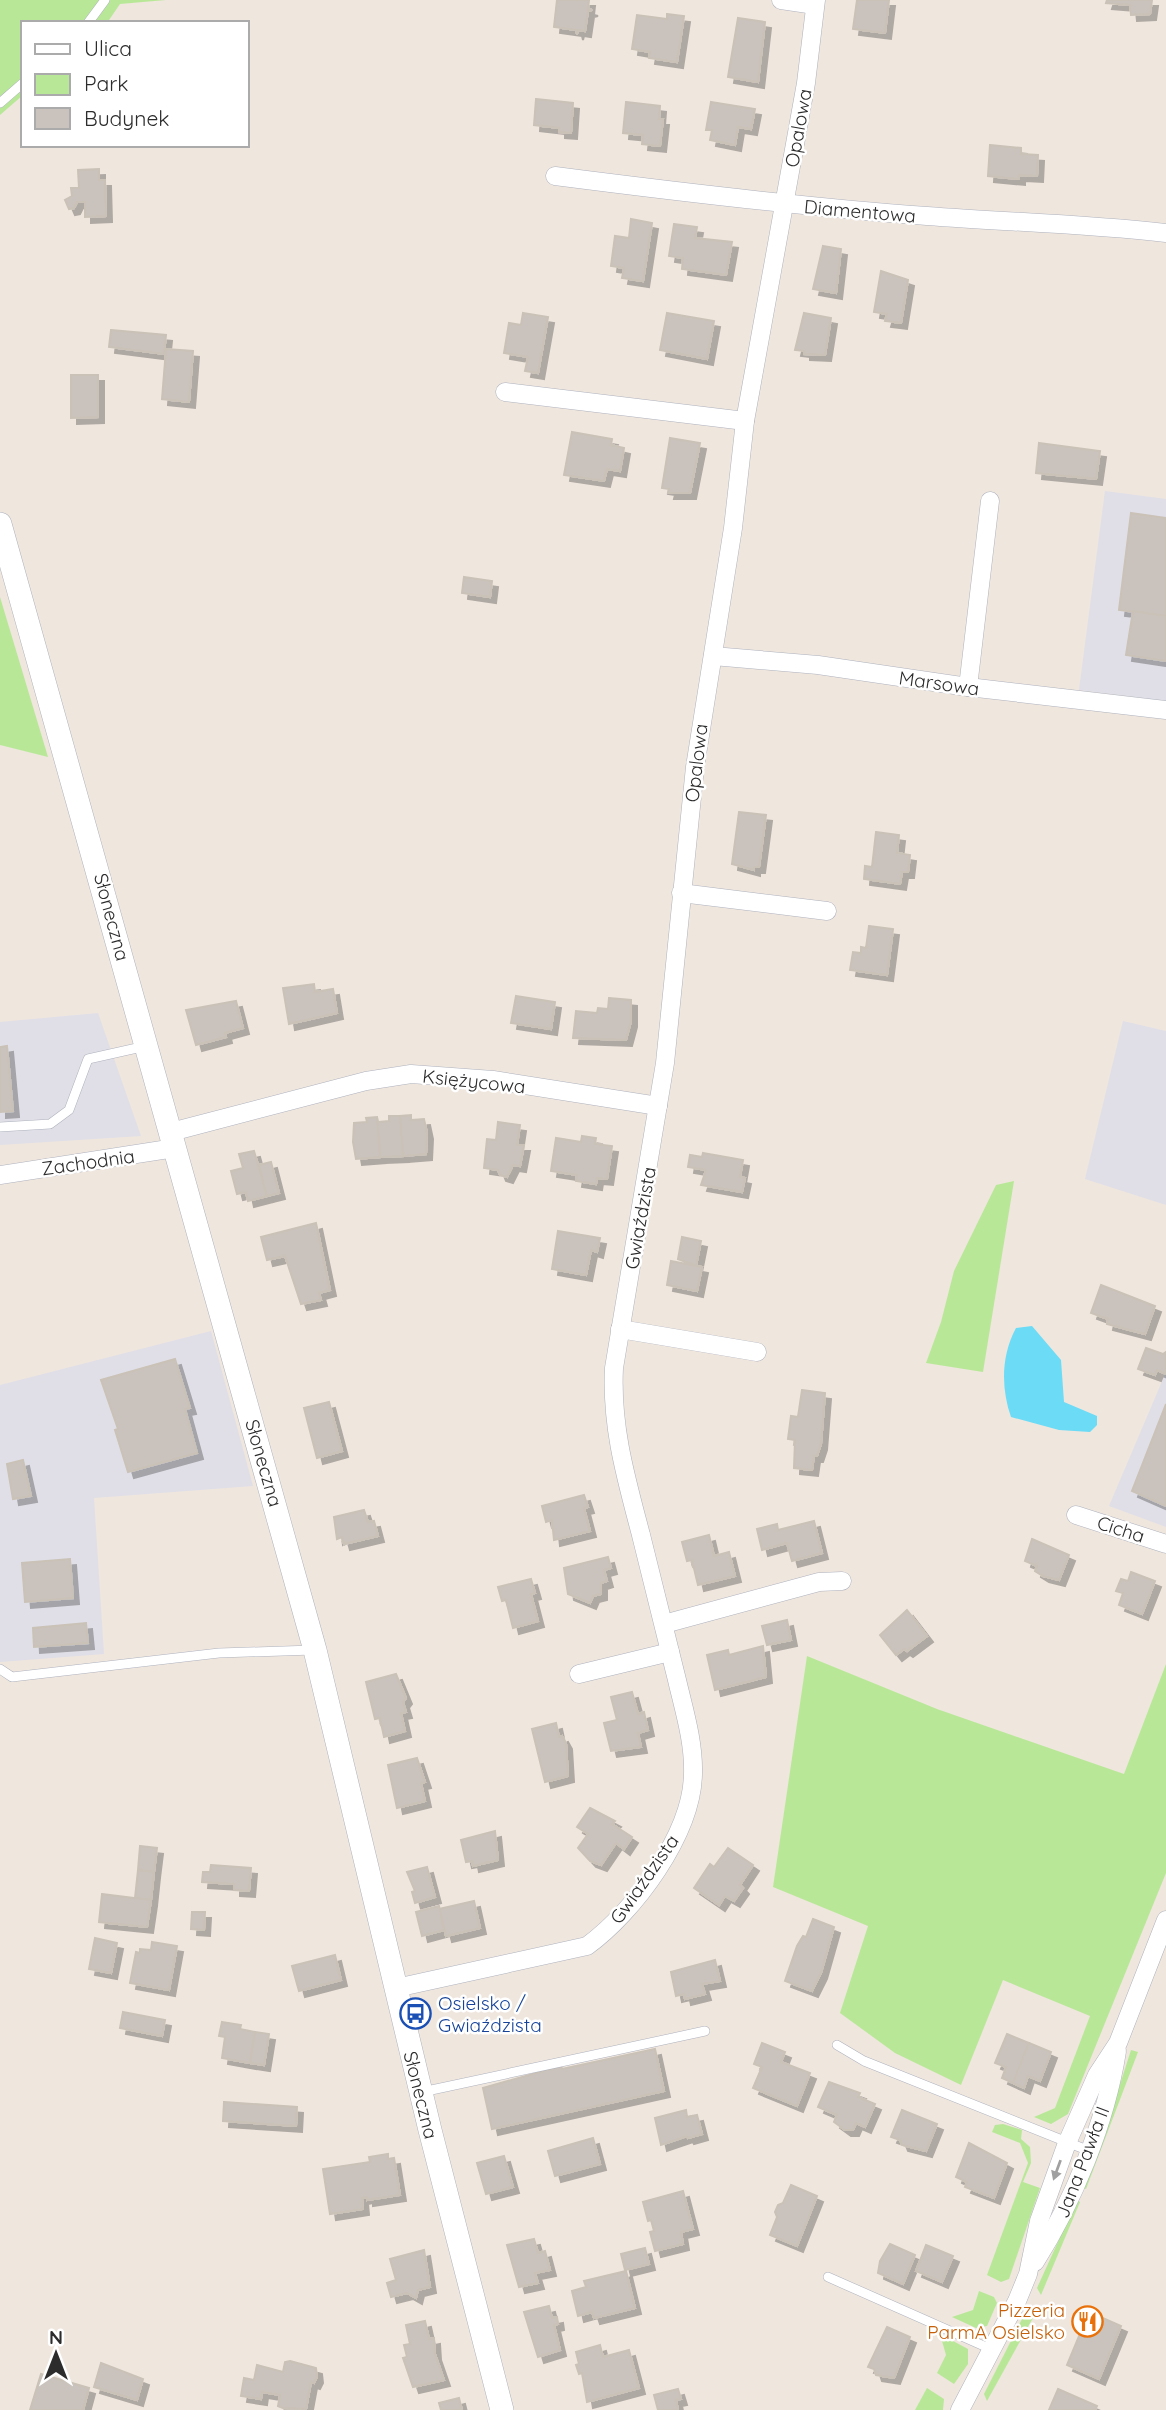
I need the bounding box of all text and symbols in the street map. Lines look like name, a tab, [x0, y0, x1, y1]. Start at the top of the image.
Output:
legend	[21, 21, 248, 147]
text: Ulica	[84, 35, 132, 61]
text: Park	[84, 70, 128, 96]
street label: Opalowa	[779, 87, 817, 169]
text: Budynek	[84, 105, 170, 131]
street label: Diamentowa	[803, 194, 917, 228]
street label: Marsowa	[897, 665, 981, 701]
street label: Opalowa	[679, 722, 713, 804]
street label: Słoneczna	[89, 871, 135, 963]
street label: Księżycowa	[421, 1064, 527, 1098]
street label: Zachodnia	[40, 1144, 136, 1180]
street label: Gwiaździsta	[619, 1165, 661, 1271]
street label: Słoneczna	[240, 1417, 288, 1509]
street label: Cicha	[1094, 1510, 1148, 1548]
street label: Gwiaździsta	[604, 1830, 684, 1928]
place label: Osielsko / Gwiaździsta	[438, 1991, 542, 2037]
bus stop icon: Osielsko / Gwiaździsta	[398, 1997, 432, 2031]
street label: Słoneczna	[399, 2049, 443, 2141]
street label: Jana Pawła II	[1050, 2103, 1114, 2221]
one-way arrow	[1051, 2160, 1062, 2181]
place label: Pizzeria ParmA Osielsko	[927, 2298, 1065, 2344]
restaurant icon: Pizzeria ParmA Osielsko	[1071, 2304, 1105, 2338]
north arrow	[21, 2319, 91, 2389]
text: N	[49, 2325, 63, 2349]

